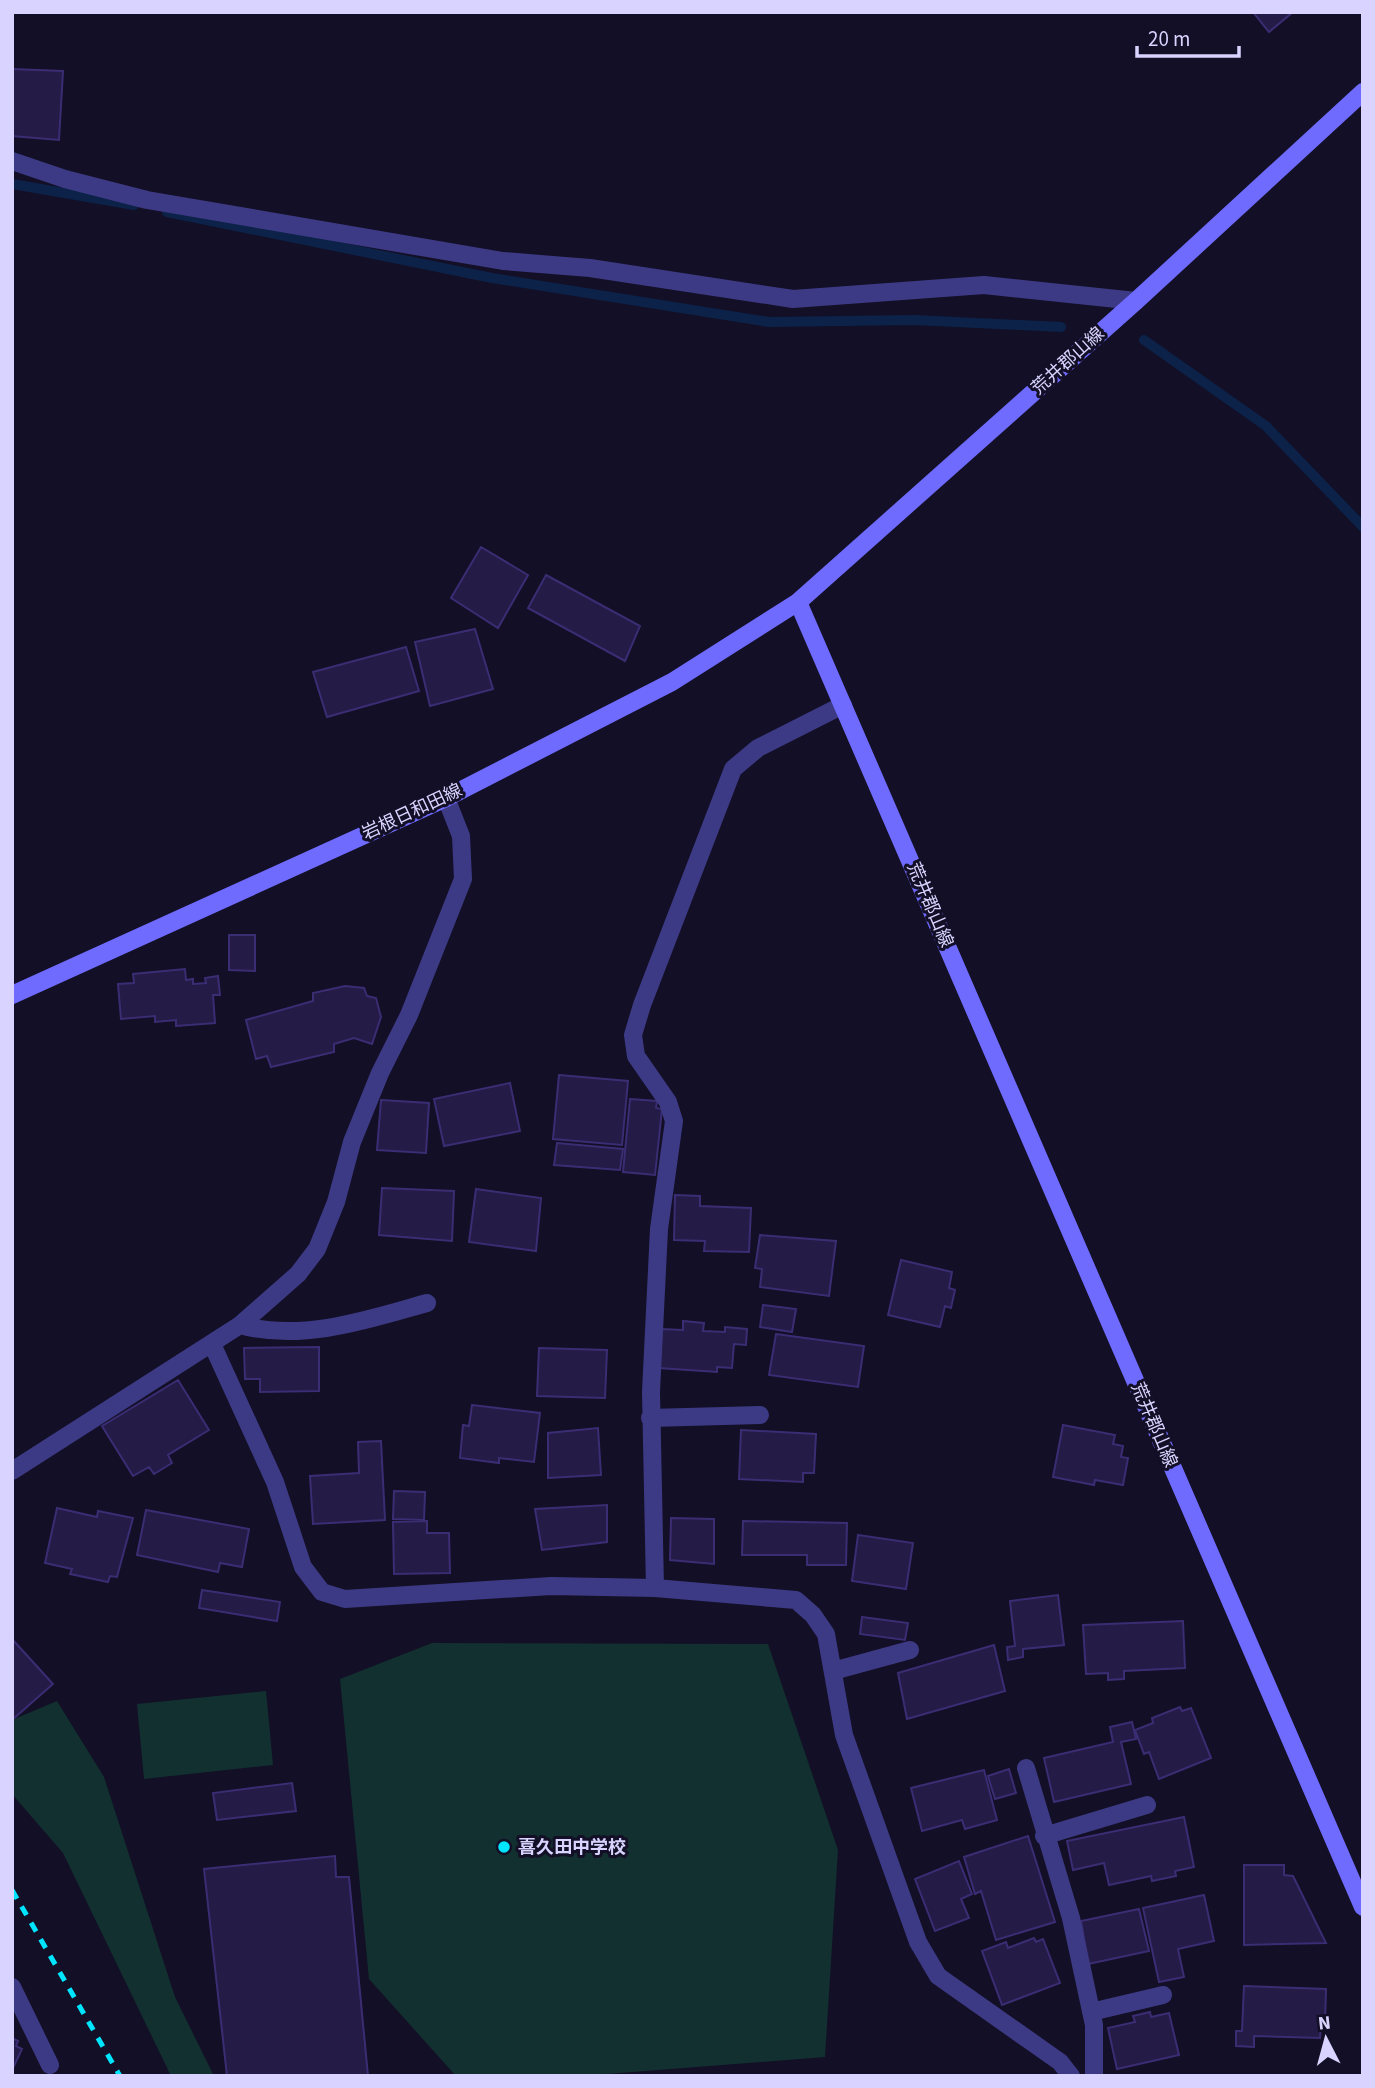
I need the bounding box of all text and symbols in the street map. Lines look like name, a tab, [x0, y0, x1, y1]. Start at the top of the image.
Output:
scale bar	[1137, 14, 1238, 58]
text: 20 m	[1148, 24, 1190, 54]
street label: 荒井郡山線	[1026, 322, 1110, 400]
street label: 岩根日和田線	[358, 778, 466, 846]
street label: 荒井郡山線	[901, 859, 959, 951]
street label: 荒井郡山線	[1125, 1379, 1183, 1471]
place label: 喜久田中学校	[518, 1835, 626, 1860]
marker: 喜久田中学校	[496, 1839, 512, 1855]
north arrow	[1291, 2004, 1361, 2074]
text: N	[1317, 2009, 1332, 2038]

